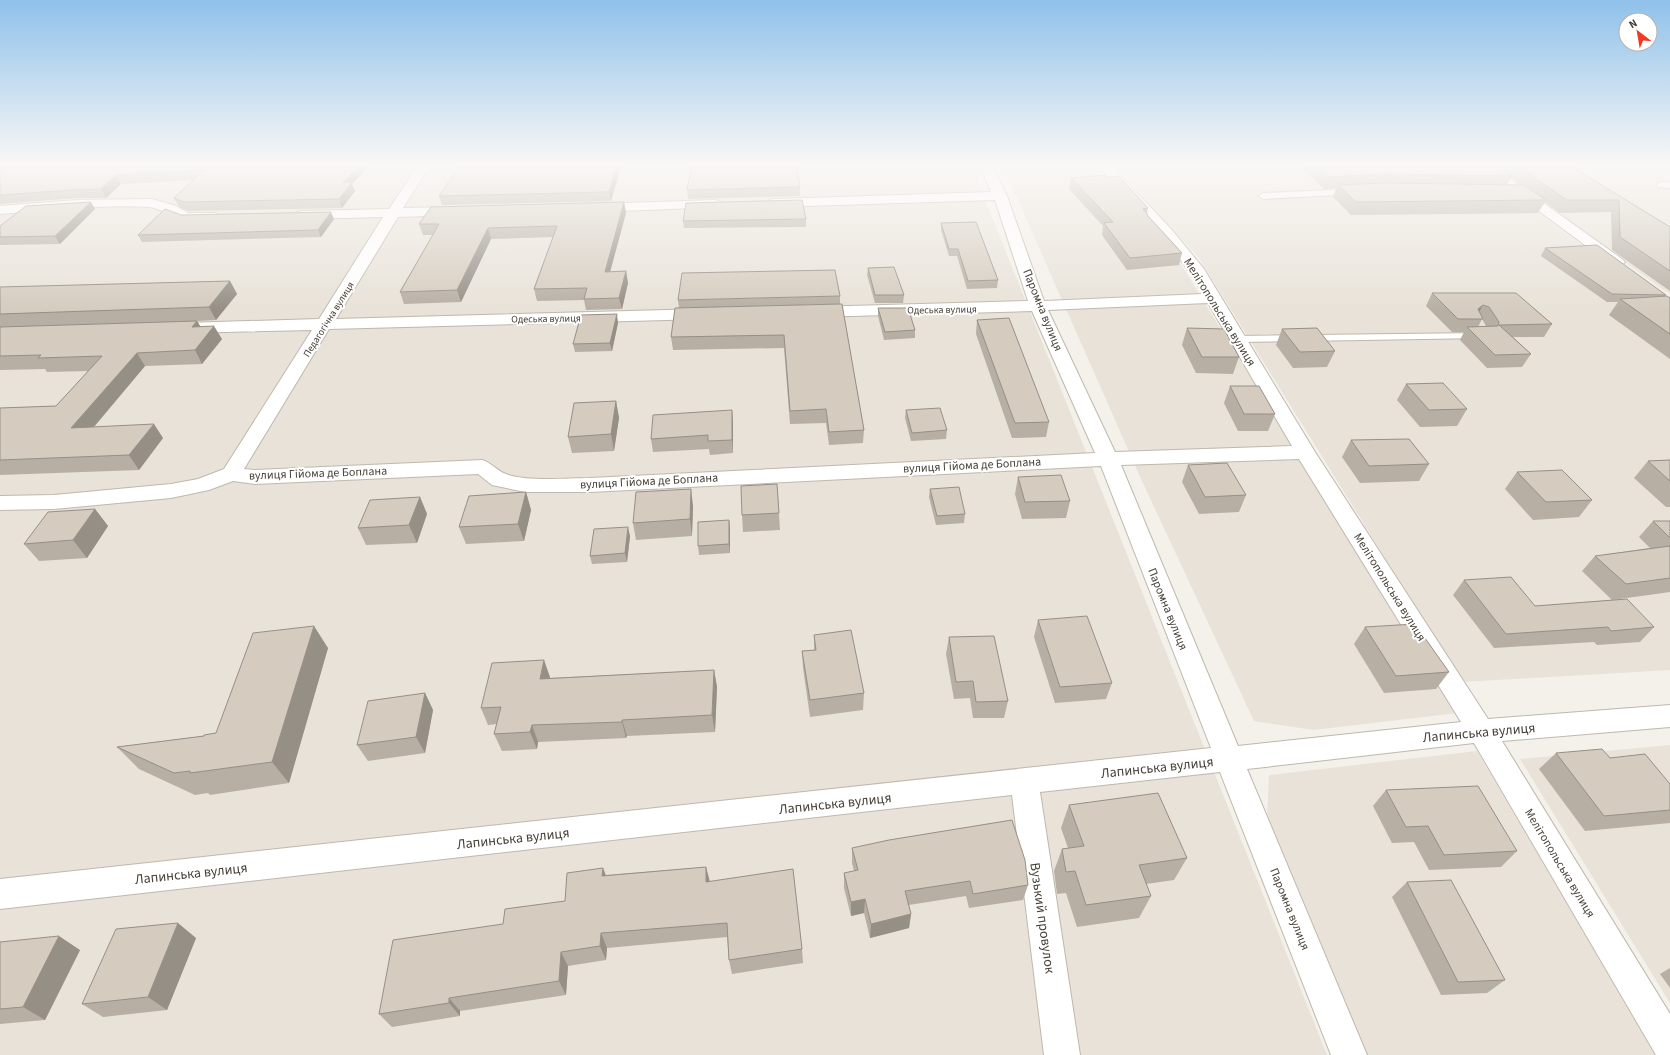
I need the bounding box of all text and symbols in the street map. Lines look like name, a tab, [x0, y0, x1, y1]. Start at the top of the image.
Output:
north arrow	[1618, 12, 1658, 52]
text: N	[1626, 16, 1640, 32]
street label: Мелітопольська вулиця	[1179, 255, 1260, 370]
street label: Паромна вулиця	[1018, 267, 1067, 354]
street label: Педагогічна вулиця	[300, 279, 358, 360]
street label: Одеська вулиця	[907, 302, 977, 318]
street label: Одеська вулиця	[511, 311, 581, 327]
street label: вулиця Гійома де Боплана	[903, 453, 1042, 478]
street label: вулиця Гійома де Боплана	[249, 463, 387, 484]
street label: вулиця Гійома де Боплана	[580, 469, 719, 494]
street label: Мелітопольська вулиця	[1349, 530, 1430, 645]
street label: Паромна вулиця	[1143, 566, 1192, 653]
street label: Лапинська вулиця	[1422, 718, 1536, 748]
street label: Лапинська вулиця	[1100, 752, 1214, 784]
street label: Лапинська вулиця	[778, 788, 892, 820]
street label: Мелітопольська вулиця	[1520, 806, 1599, 921]
street label: Лапинська вулиця	[456, 823, 570, 855]
street label: Лапинська вулиця	[134, 858, 248, 890]
street label: Вузький провулок	[1024, 861, 1060, 975]
street label: Паромна вулиця	[1265, 866, 1314, 953]

